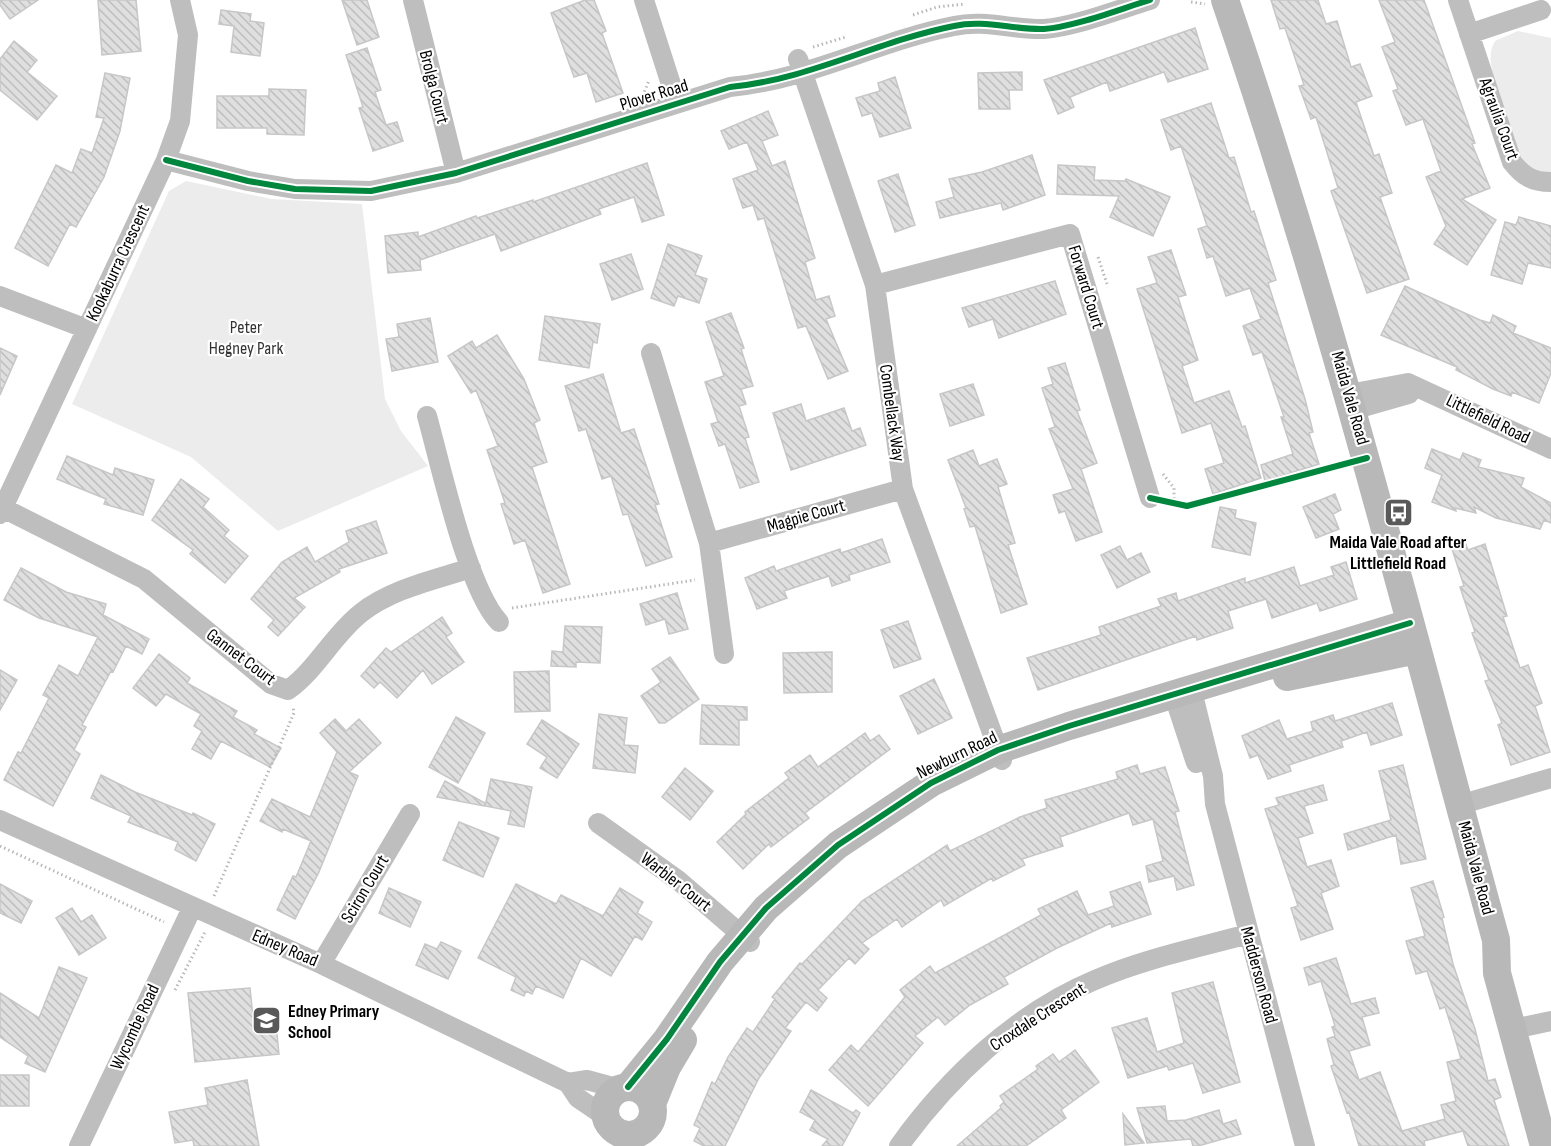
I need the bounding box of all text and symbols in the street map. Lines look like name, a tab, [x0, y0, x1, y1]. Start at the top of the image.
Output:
street label: Brolga Court	[415, 48, 453, 126]
street label: Agraulia Court	[1474, 74, 1524, 163]
street label: Plover Road	[617, 75, 691, 115]
street label: Kookaburra Crescent	[82, 201, 154, 325]
street label: Forward Court	[1063, 243, 1109, 332]
park label: Peter Hegney Park	[209, 317, 283, 359]
street label: Maida Vale Road	[1327, 349, 1373, 447]
street label: Combellack Way	[875, 363, 909, 463]
street label: Littlefield Road	[1443, 390, 1533, 448]
street label: Magpie Court	[765, 495, 848, 537]
bus stop icon: Maida Vale Road after Littlefield Road	[1382, 497, 1414, 529]
place label: Maida Vale Road after Littlefield Road	[1330, 532, 1467, 574]
street label: Gannet Court	[202, 624, 280, 690]
street label: Newburn Road	[913, 726, 1001, 784]
street label: Maida Vale Road	[1453, 819, 1499, 917]
street label: Warbler Court	[637, 848, 716, 916]
street label: Sciron Court	[337, 851, 394, 927]
street label: Madderson Road	[1236, 924, 1282, 1026]
street label: Edney Road	[249, 925, 321, 971]
street label: Croxdale Crescent	[986, 978, 1090, 1056]
street label: Wycombe Road	[106, 981, 164, 1073]
place label: Edney Primary School	[288, 1001, 380, 1043]
school or university icon: Edney Primary School	[251, 1005, 283, 1037]

